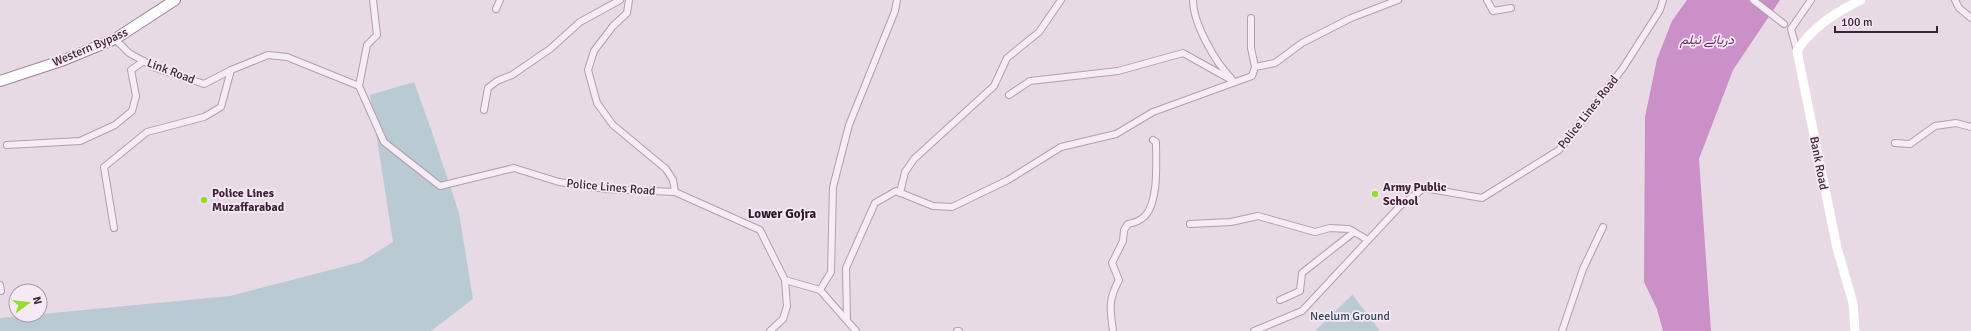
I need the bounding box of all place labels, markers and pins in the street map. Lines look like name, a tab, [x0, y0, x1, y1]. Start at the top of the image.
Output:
place label: Army Public School	[1383, 180, 1447, 209]
place label: Police Lines Muzaffarabad	[212, 186, 285, 215]
marker: Army Public School	[1370, 189, 1380, 199]
marker: Police Lines Muzaffarabad	[199, 195, 209, 205]

